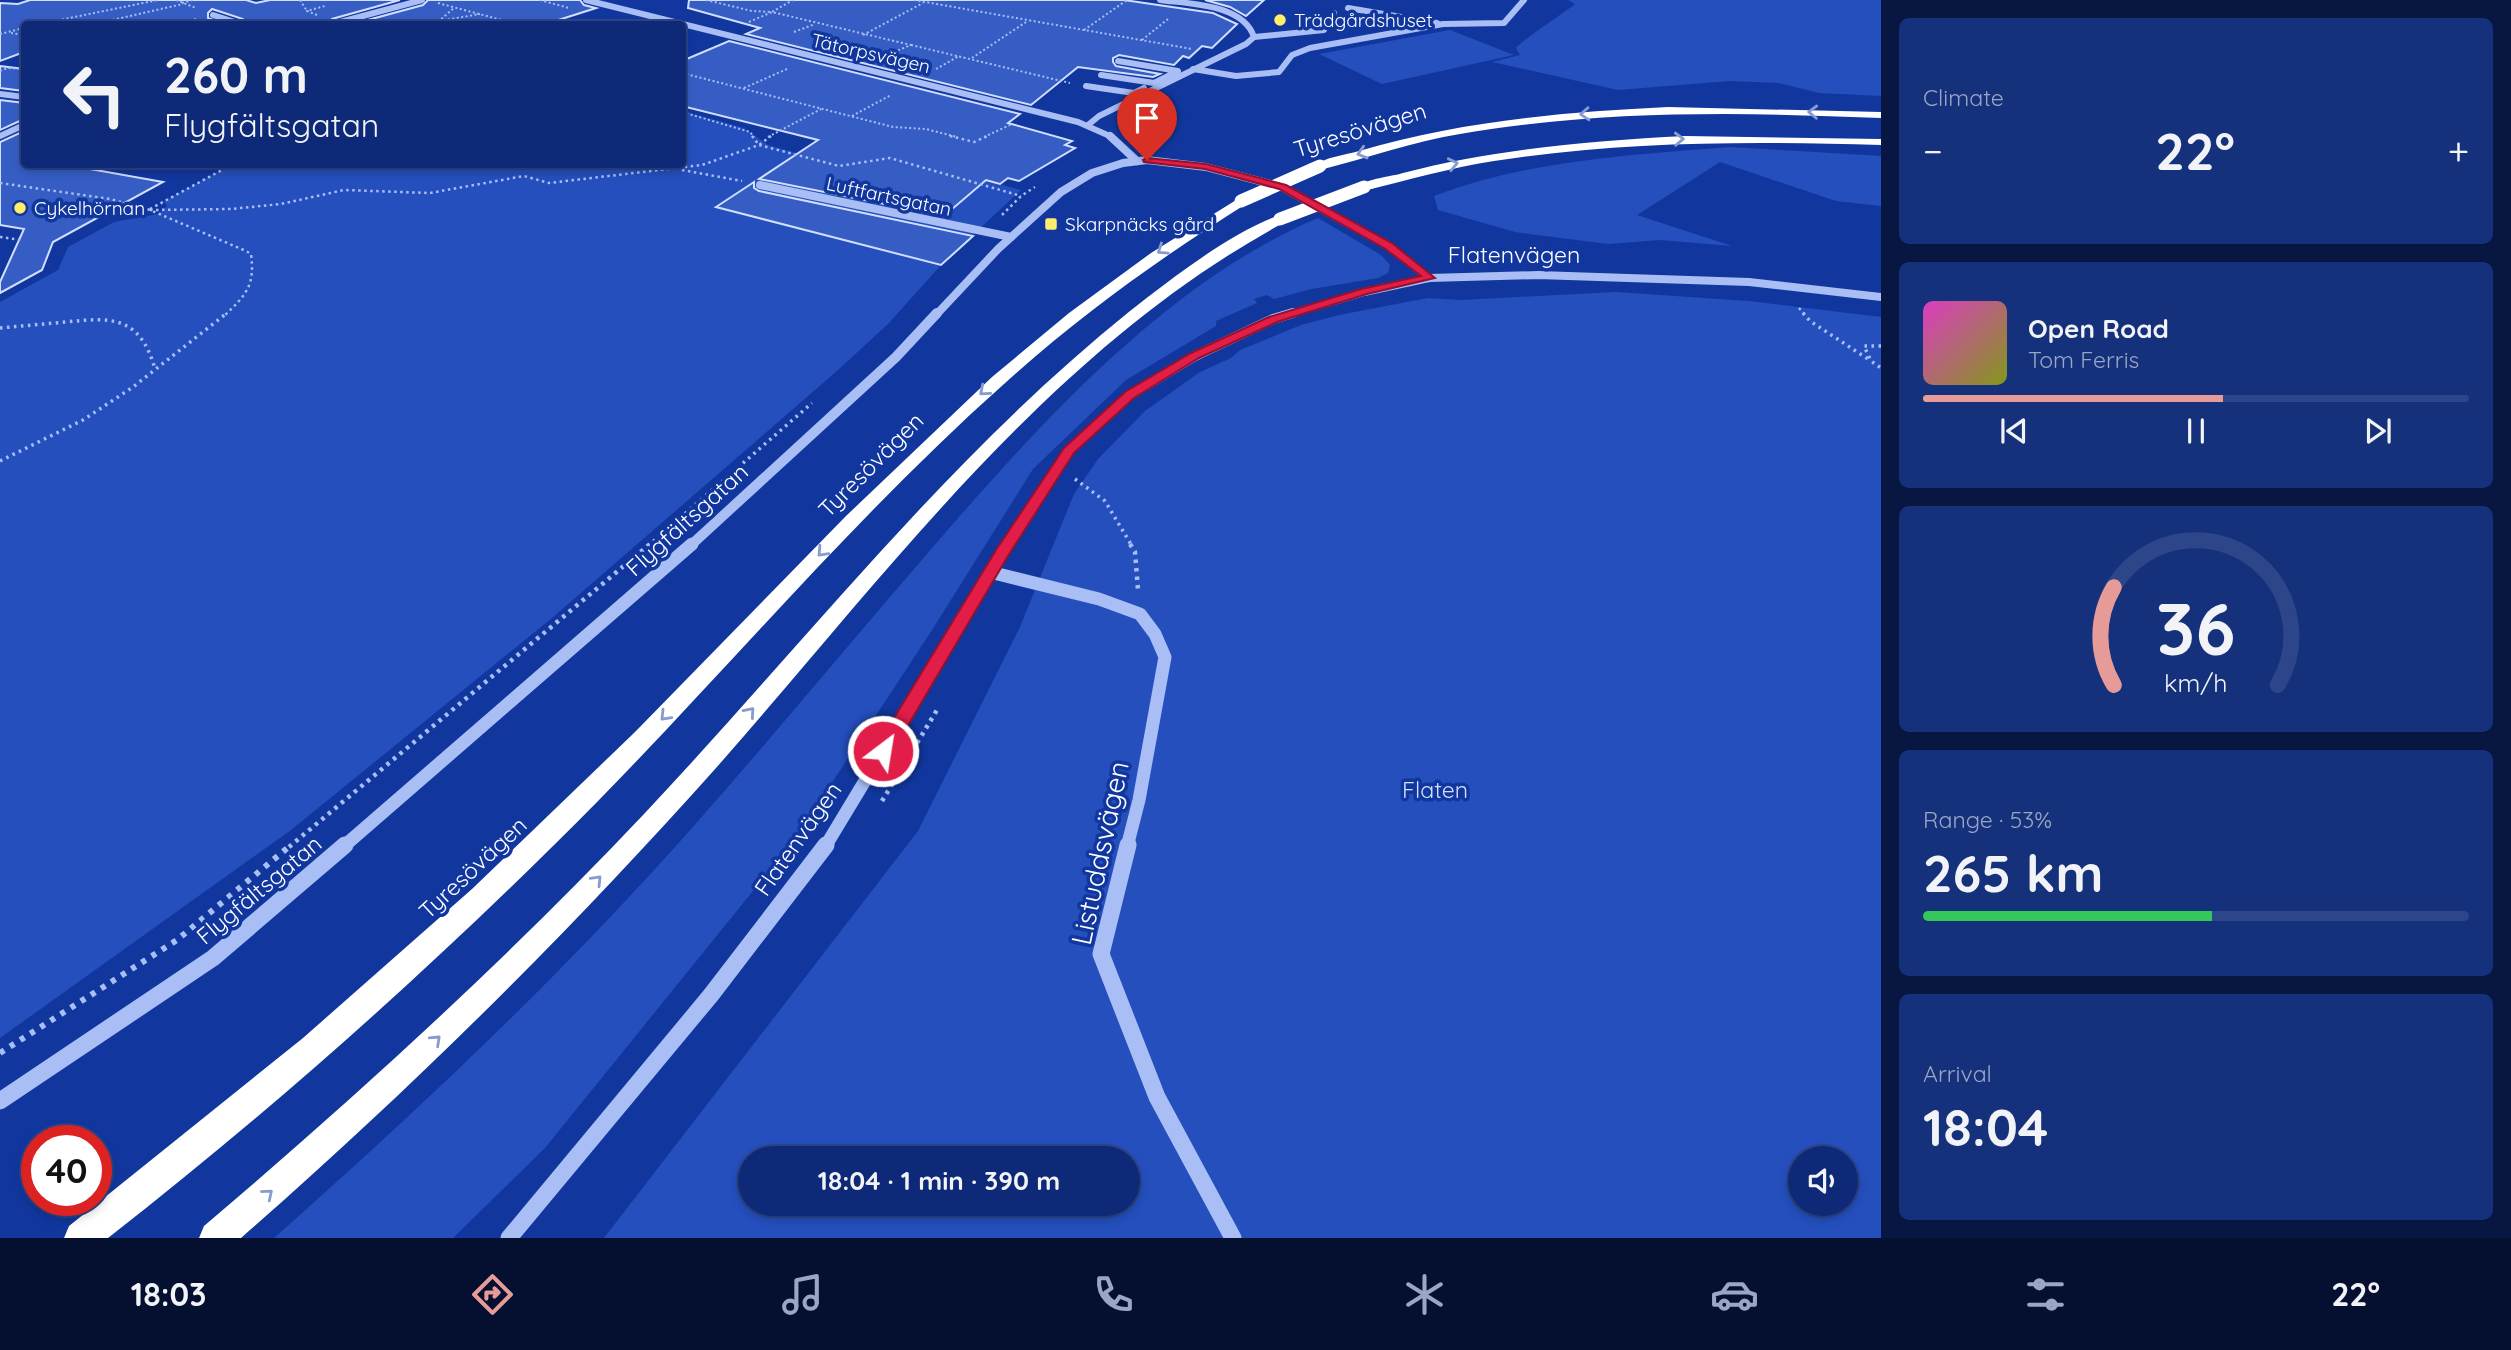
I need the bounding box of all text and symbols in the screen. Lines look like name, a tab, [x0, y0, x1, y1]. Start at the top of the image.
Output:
place label: Trädgårdshuset	[1294, 8, 1433, 32]
marker: Trädgårdshuset	[1272, 12, 1288, 28]
street label: Tätorpsvägen	[809, 28, 933, 78]
text: 260 m	[164, 44, 308, 105]
icon: left	[49, 49, 140, 140]
text: Climate	[1923, 83, 2004, 112]
pin	[1117, 88, 1177, 160]
street label: Tyresövägen	[1290, 96, 1430, 163]
icon: arrive	[1128, 99, 1166, 137]
one-way arrow	[1807, 104, 1818, 119]
text: Flygfältsgatan	[164, 105, 379, 145]
one-way arrow	[1580, 106, 1591, 121]
text: 22°	[2155, 118, 2235, 183]
text: −	[1923, 127, 1943, 175]
text: +	[2448, 127, 2469, 175]
one-way arrow	[1674, 131, 1685, 147]
one-way arrow	[1356, 144, 1368, 159]
one-way arrow	[1447, 157, 1459, 172]
street label: Luftfartsgatan	[824, 171, 954, 221]
place label: Cykelhörnan	[34, 196, 145, 220]
marker: Cykelhörnan	[12, 200, 28, 216]
place label: Skarpnäcks gård	[1065, 212, 1214, 236]
marker: Skarpnäcks gård	[1043, 216, 1059, 232]
street label: Flatenvägen	[1448, 240, 1580, 269]
one-way arrow	[1157, 242, 1170, 254]
text: Open Road	[2028, 312, 2169, 345]
text: Tom Ferris	[2028, 345, 2139, 374]
one-way arrow	[979, 383, 992, 395]
street label: Tyresövägen	[812, 406, 929, 523]
icon: previous	[1995, 412, 2033, 450]
icon: pause	[2177, 412, 2215, 450]
icon: next	[2359, 412, 2397, 450]
street label: Flygfältsgatan	[619, 457, 754, 582]
one-way arrow	[818, 543, 831, 556]
text: 36	[2156, 582, 2236, 673]
text: km/h	[2164, 667, 2228, 698]
one-way arrow	[742, 707, 754, 720]
one-way arrow	[660, 708, 673, 721]
position arrow	[846, 714, 920, 788]
street label: Listuddsvägen	[1063, 758, 1136, 948]
park label: Flaten	[1402, 775, 1468, 804]
street label: Flatenvägen	[748, 776, 847, 901]
text: Range · 53%	[1923, 805, 2052, 834]
street label: Tyresövägen	[413, 810, 533, 925]
street label: Flygfältsgatan	[190, 829, 327, 950]
text: 265 km	[1923, 840, 2103, 905]
one-way arrow	[589, 875, 602, 888]
one-way arrow	[428, 1036, 441, 1049]
text: Arrival	[1923, 1059, 1992, 1088]
text: 18:04	[1923, 1094, 2048, 1159]
speed limit sign: 40	[21, 1125, 112, 1216]
map controls	[1788, 1146, 1858, 1216]
button: sound	[1788, 1146, 1858, 1216]
text: 18:04 · 1 min · 390 m	[818, 1164, 1060, 1197]
one-way arrow	[260, 1190, 273, 1202]
icon: directions	[468, 1270, 517, 1319]
icon: music	[778, 1270, 827, 1319]
icon: phone	[1089, 1270, 1138, 1319]
icon: climate	[1400, 1270, 1449, 1319]
icon: car	[1710, 1270, 1759, 1319]
icon: filters	[2021, 1270, 2070, 1319]
text: 18:03	[131, 1274, 206, 1314]
text: 22°	[2331, 1274, 2380, 1314]

